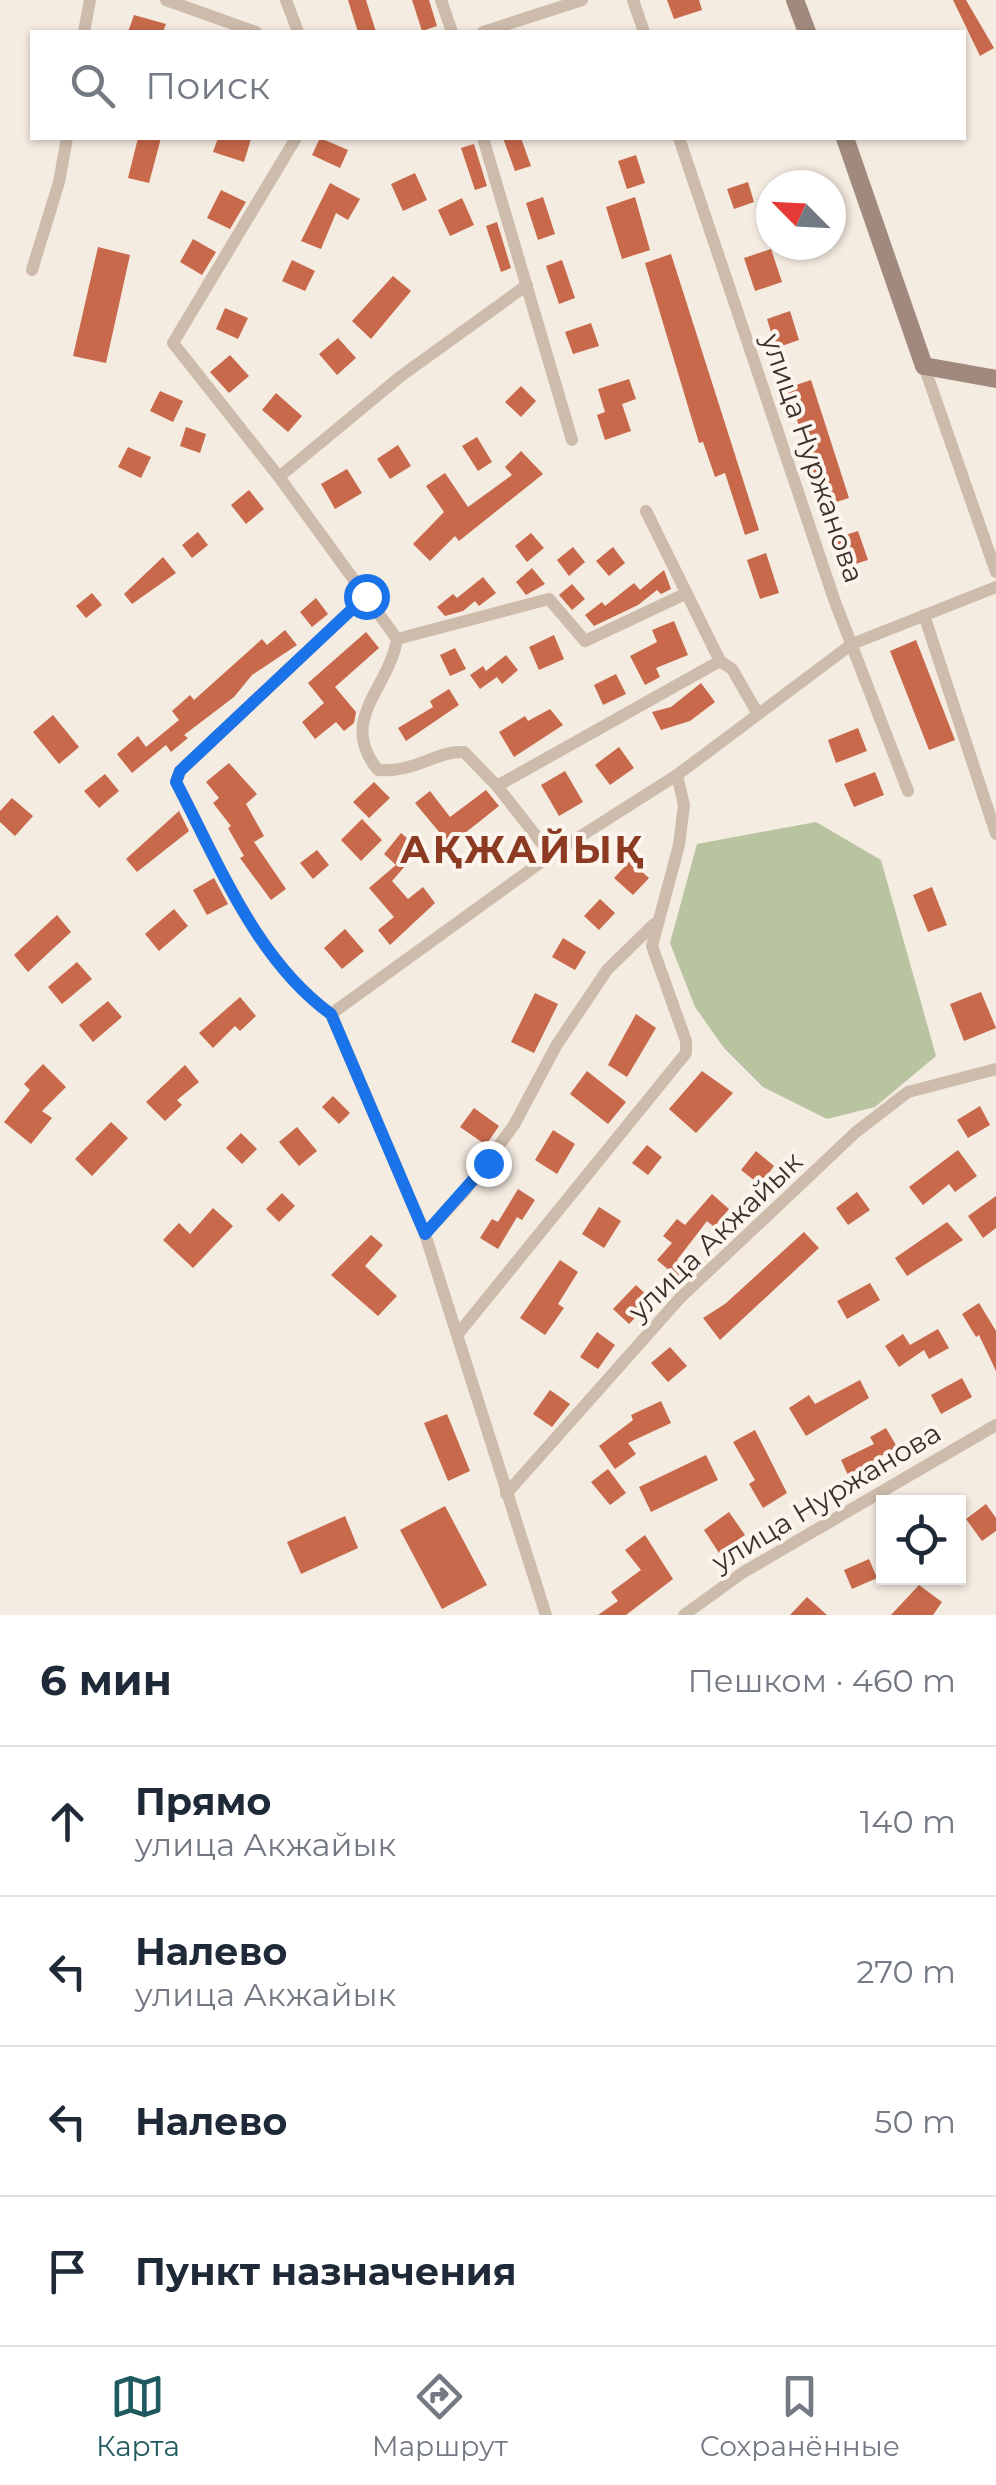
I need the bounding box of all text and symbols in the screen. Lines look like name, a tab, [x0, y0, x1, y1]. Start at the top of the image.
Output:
search box	[30, 30, 966, 140]
icon: search	[65, 58, 120, 113]
text: Поиск	[145, 62, 270, 109]
north arrow	[756, 170, 846, 260]
street label: улица Нуржанова	[754, 328, 872, 587]
route start	[344, 574, 390, 620]
district label: АҚЖАЙЫҚ	[400, 826, 646, 873]
route end	[466, 1141, 512, 1187]
street label: улица Акжайык	[620, 1144, 809, 1328]
street label: улица Нуржанова	[704, 1415, 947, 1579]
map controls	[876, 1495, 966, 1585]
button: locate	[876, 1495, 966, 1585]
text: 6 мин	[40, 1654, 172, 1706]
text: Пешком · 460 m	[687, 1661, 956, 1700]
text: Прямо	[135, 1778, 271, 1825]
icon: ahead	[40, 1794, 95, 1849]
text: 140 m	[860, 1802, 956, 1841]
text: улица Акжайык	[135, 1825, 396, 1864]
text: Налево	[135, 1928, 287, 1975]
icon: left	[40, 1944, 95, 1999]
text: 270 m	[856, 1952, 956, 1991]
text: улица Акжайык	[135, 1975, 396, 2014]
icon: left	[40, 2094, 95, 2149]
text: Налево	[135, 2098, 287, 2145]
text: 50 m	[874, 2102, 956, 2141]
icon: arrive	[40, 2244, 95, 2299]
text: Пункт назначения	[135, 2248, 517, 2295]
tab: Карта	[96, 2369, 180, 2463]
tab: Маршрут	[372, 2369, 508, 2463]
tab: Сохранённые	[700, 2369, 900, 2463]

